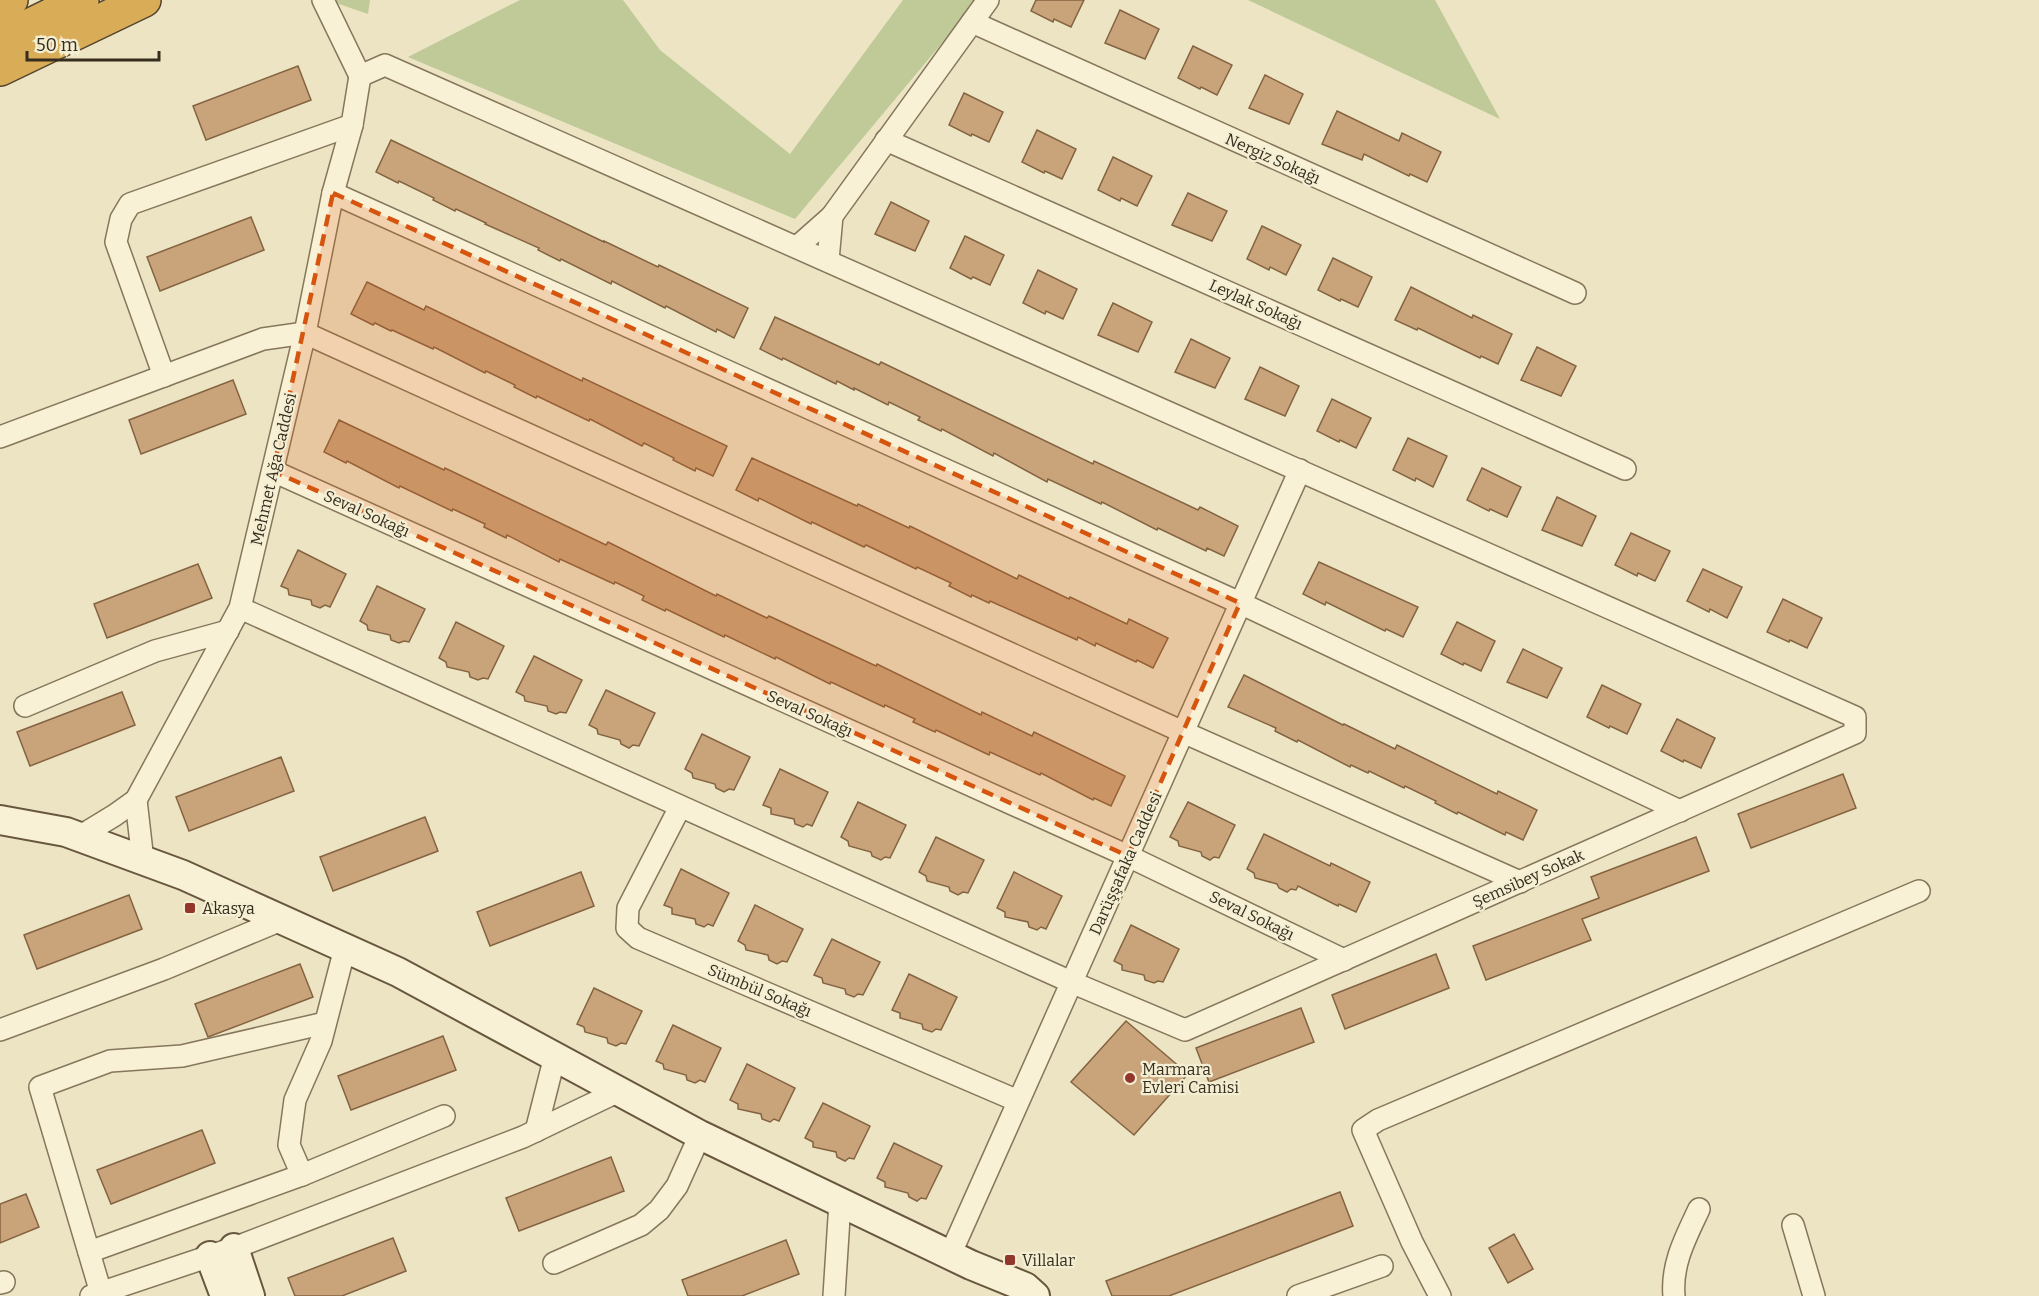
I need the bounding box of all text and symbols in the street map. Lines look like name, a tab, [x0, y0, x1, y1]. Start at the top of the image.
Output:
scale bar	[27, 24, 159, 62]
text: 50 m	[36, 34, 78, 56]
street label: Nergiz Sokağı	[1222, 129, 1323, 188]
street label: Leylak Sokağı	[1206, 275, 1306, 334]
street label: Mehmet Ağa Caddesi	[247, 391, 300, 547]
street label: Seval Sokağı	[321, 486, 413, 541]
street label: Seval Sokağı	[764, 686, 856, 741]
street label: Darüşşafaka Caddesi	[1085, 788, 1166, 938]
street label: Şemsibey Sokak	[1469, 845, 1587, 912]
street label: Seval Sokağı	[1206, 887, 1297, 944]
place label: Akasya	[202, 899, 255, 918]
marker: Akasya	[183, 901, 197, 915]
street label: Sümbül Sokağı	[705, 960, 815, 1021]
place label: Marmara Evleri Camisi	[1142, 1060, 1239, 1097]
marker: Marmara Evleri Camisi	[1123, 1071, 1137, 1085]
place label: Villalar	[1022, 1251, 1075, 1270]
marker: Villalar	[1003, 1253, 1017, 1267]

